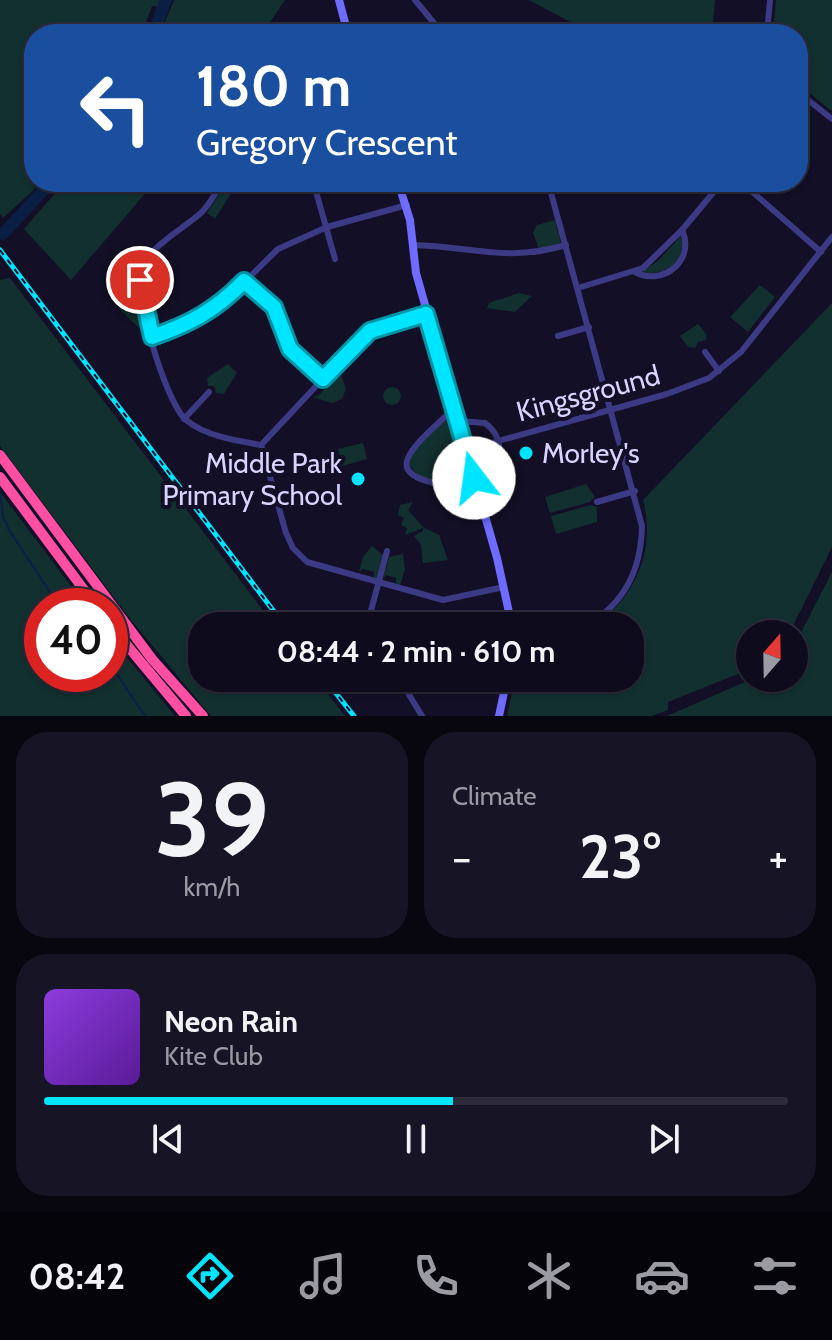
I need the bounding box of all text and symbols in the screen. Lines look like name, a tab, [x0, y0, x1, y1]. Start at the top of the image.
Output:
text: 180 m	[196, 52, 351, 120]
icon: left	[64, 56, 168, 160]
text: Gregory Crescent	[196, 120, 457, 164]
pin	[106, 246, 174, 314]
icon: arrive	[118, 258, 162, 302]
street label: Kingsground	[512, 358, 664, 428]
position arrow	[432, 436, 516, 520]
place label: Morley's	[542, 436, 640, 470]
marker: Morley's	[517, 444, 535, 462]
place label: Middle Park Primary School	[162, 446, 342, 512]
marker: Middle Park Primary School	[349, 470, 367, 488]
speed limit sign: 40	[24, 588, 128, 692]
north arrow	[736, 620, 808, 692]
map controls	[736, 620, 808, 692]
text: 08:44 · 2 min · 610 m	[277, 633, 555, 670]
text: 39	[155, 756, 269, 882]
text: Climate	[452, 780, 537, 812]
text: 23°	[579, 820, 661, 893]
text: −	[452, 831, 471, 884]
text: +	[769, 831, 788, 884]
text: km/h	[184, 871, 240, 903]
text: Neon Rain	[164, 1003, 298, 1040]
text: Kite Club	[164, 1040, 263, 1072]
icon: previous	[146, 1117, 190, 1161]
icon: pause	[394, 1117, 438, 1161]
icon: next	[642, 1117, 686, 1161]
icon: directions	[182, 1248, 238, 1304]
icon: music	[295, 1248, 351, 1304]
icon: phone	[408, 1248, 464, 1304]
icon: climate	[521, 1248, 577, 1304]
icon: car	[634, 1248, 690, 1304]
icon: filters	[747, 1248, 803, 1304]
text: 08:42	[29, 1254, 125, 1298]

